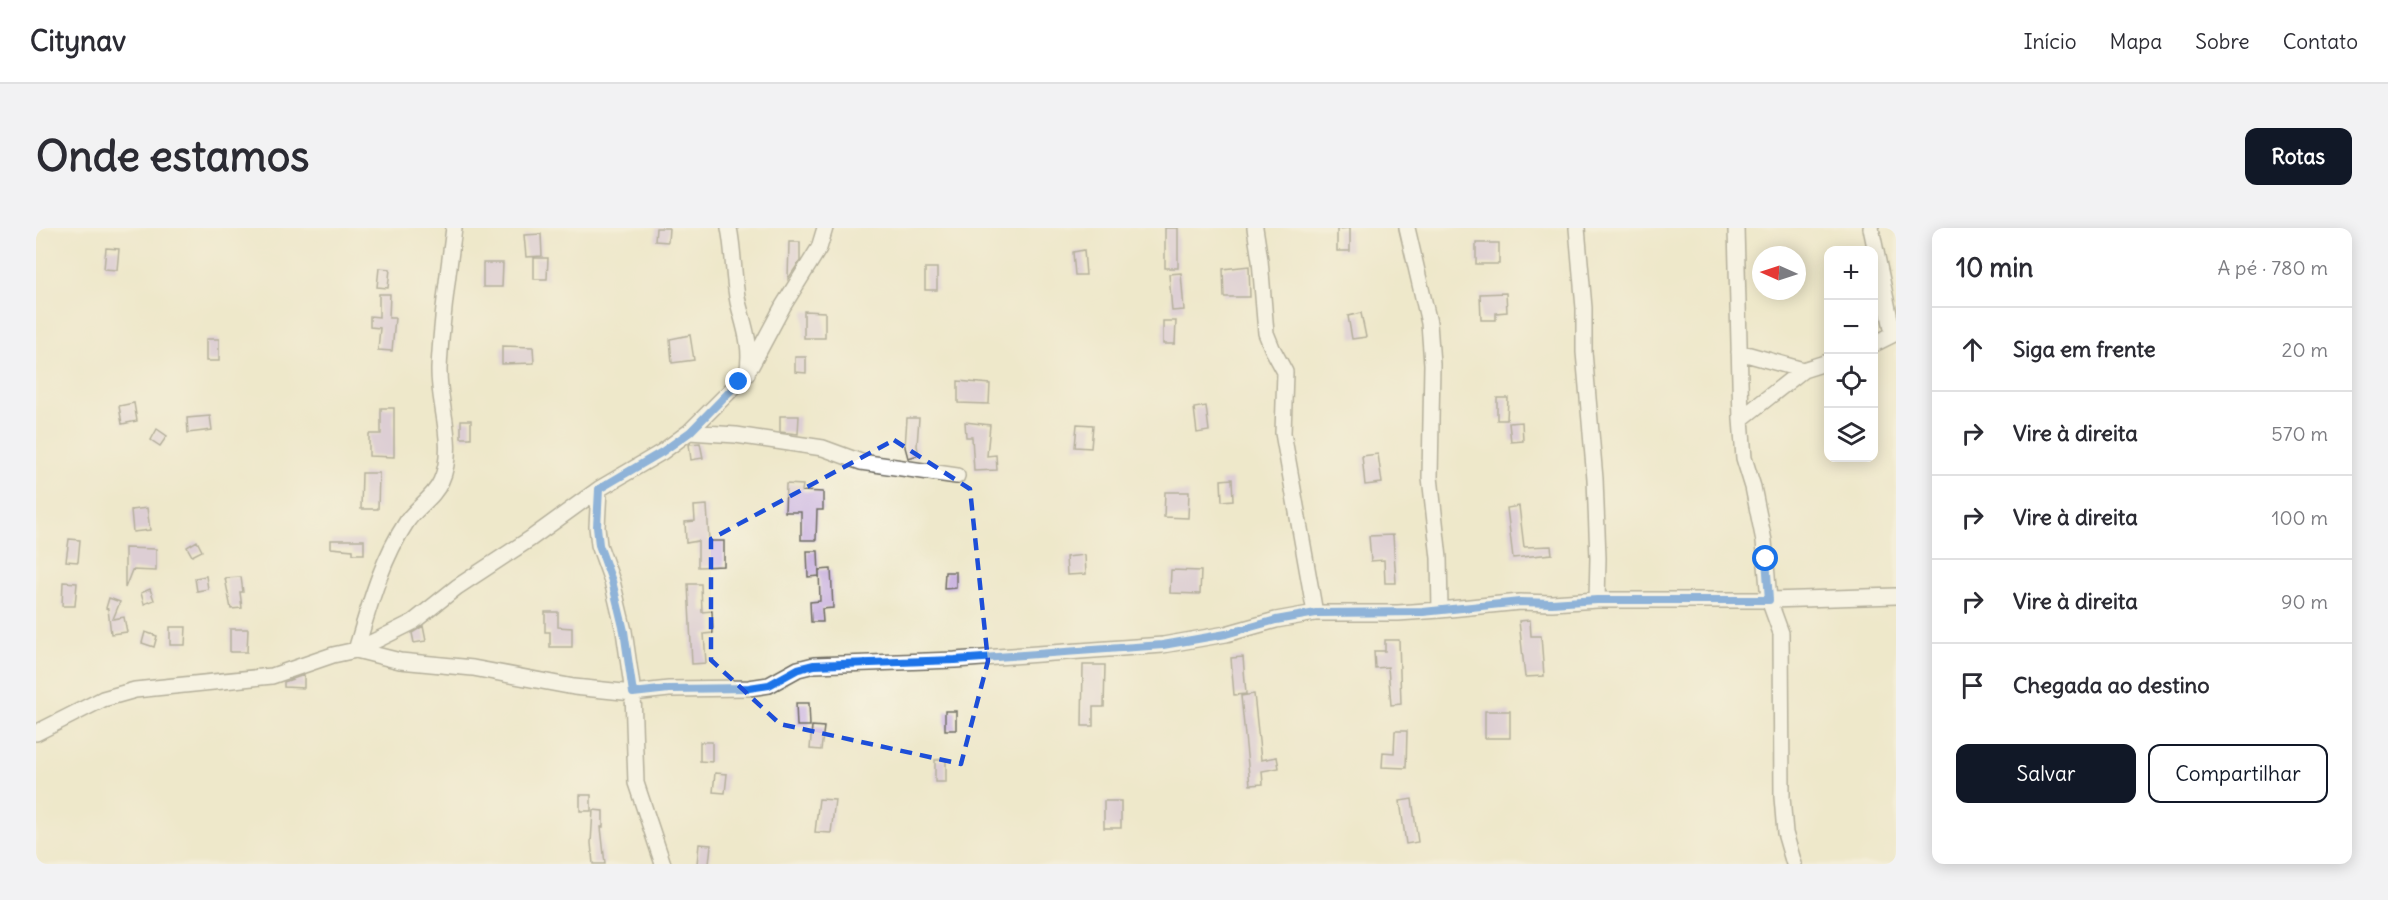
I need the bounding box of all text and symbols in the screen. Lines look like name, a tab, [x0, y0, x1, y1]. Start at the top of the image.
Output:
text: Citynav	[30, 23, 126, 59]
text: Início	[2023, 28, 2077, 55]
text: Mapa	[2110, 28, 2162, 55]
text: Sobre	[2195, 28, 2250, 55]
text: Contato	[2283, 28, 2358, 55]
button: Rotas	[2245, 128, 2352, 185]
text: Onde estamos	[36, 130, 309, 182]
north arrow	[1752, 246, 1806, 300]
map controls	[1824, 246, 1878, 462]
button: +	[1824, 246, 1878, 300]
text: 10 min	[1956, 251, 2033, 284]
text: A pé · 780 m	[2217, 255, 2328, 280]
button: −	[1824, 300, 1878, 354]
icon: ahead	[1956, 333, 1989, 366]
text: Siga em frente	[2013, 335, 2156, 363]
text: 20 m	[2282, 337, 2328, 362]
button: locate	[1824, 354, 1878, 408]
route end	[725, 368, 751, 394]
button: layers	[1824, 408, 1878, 462]
icon: right	[1956, 417, 1989, 450]
text: Vire à direita	[2013, 419, 2138, 447]
text: 570 m	[2271, 421, 2328, 446]
icon: right	[1956, 501, 1989, 534]
text: Vire à direita	[2013, 503, 2138, 531]
text: 100 m	[2271, 505, 2328, 530]
route start	[1752, 545, 1778, 571]
icon: right	[1956, 585, 1989, 618]
text: Vire à direita	[2013, 587, 2138, 615]
text: 90 m	[2281, 589, 2328, 614]
icon: arrive	[1956, 669, 1989, 702]
text: Chegada ao destino	[2013, 671, 2210, 699]
button: Salvar	[1956, 744, 2136, 803]
button: Compartilhar	[2148, 744, 2328, 803]

